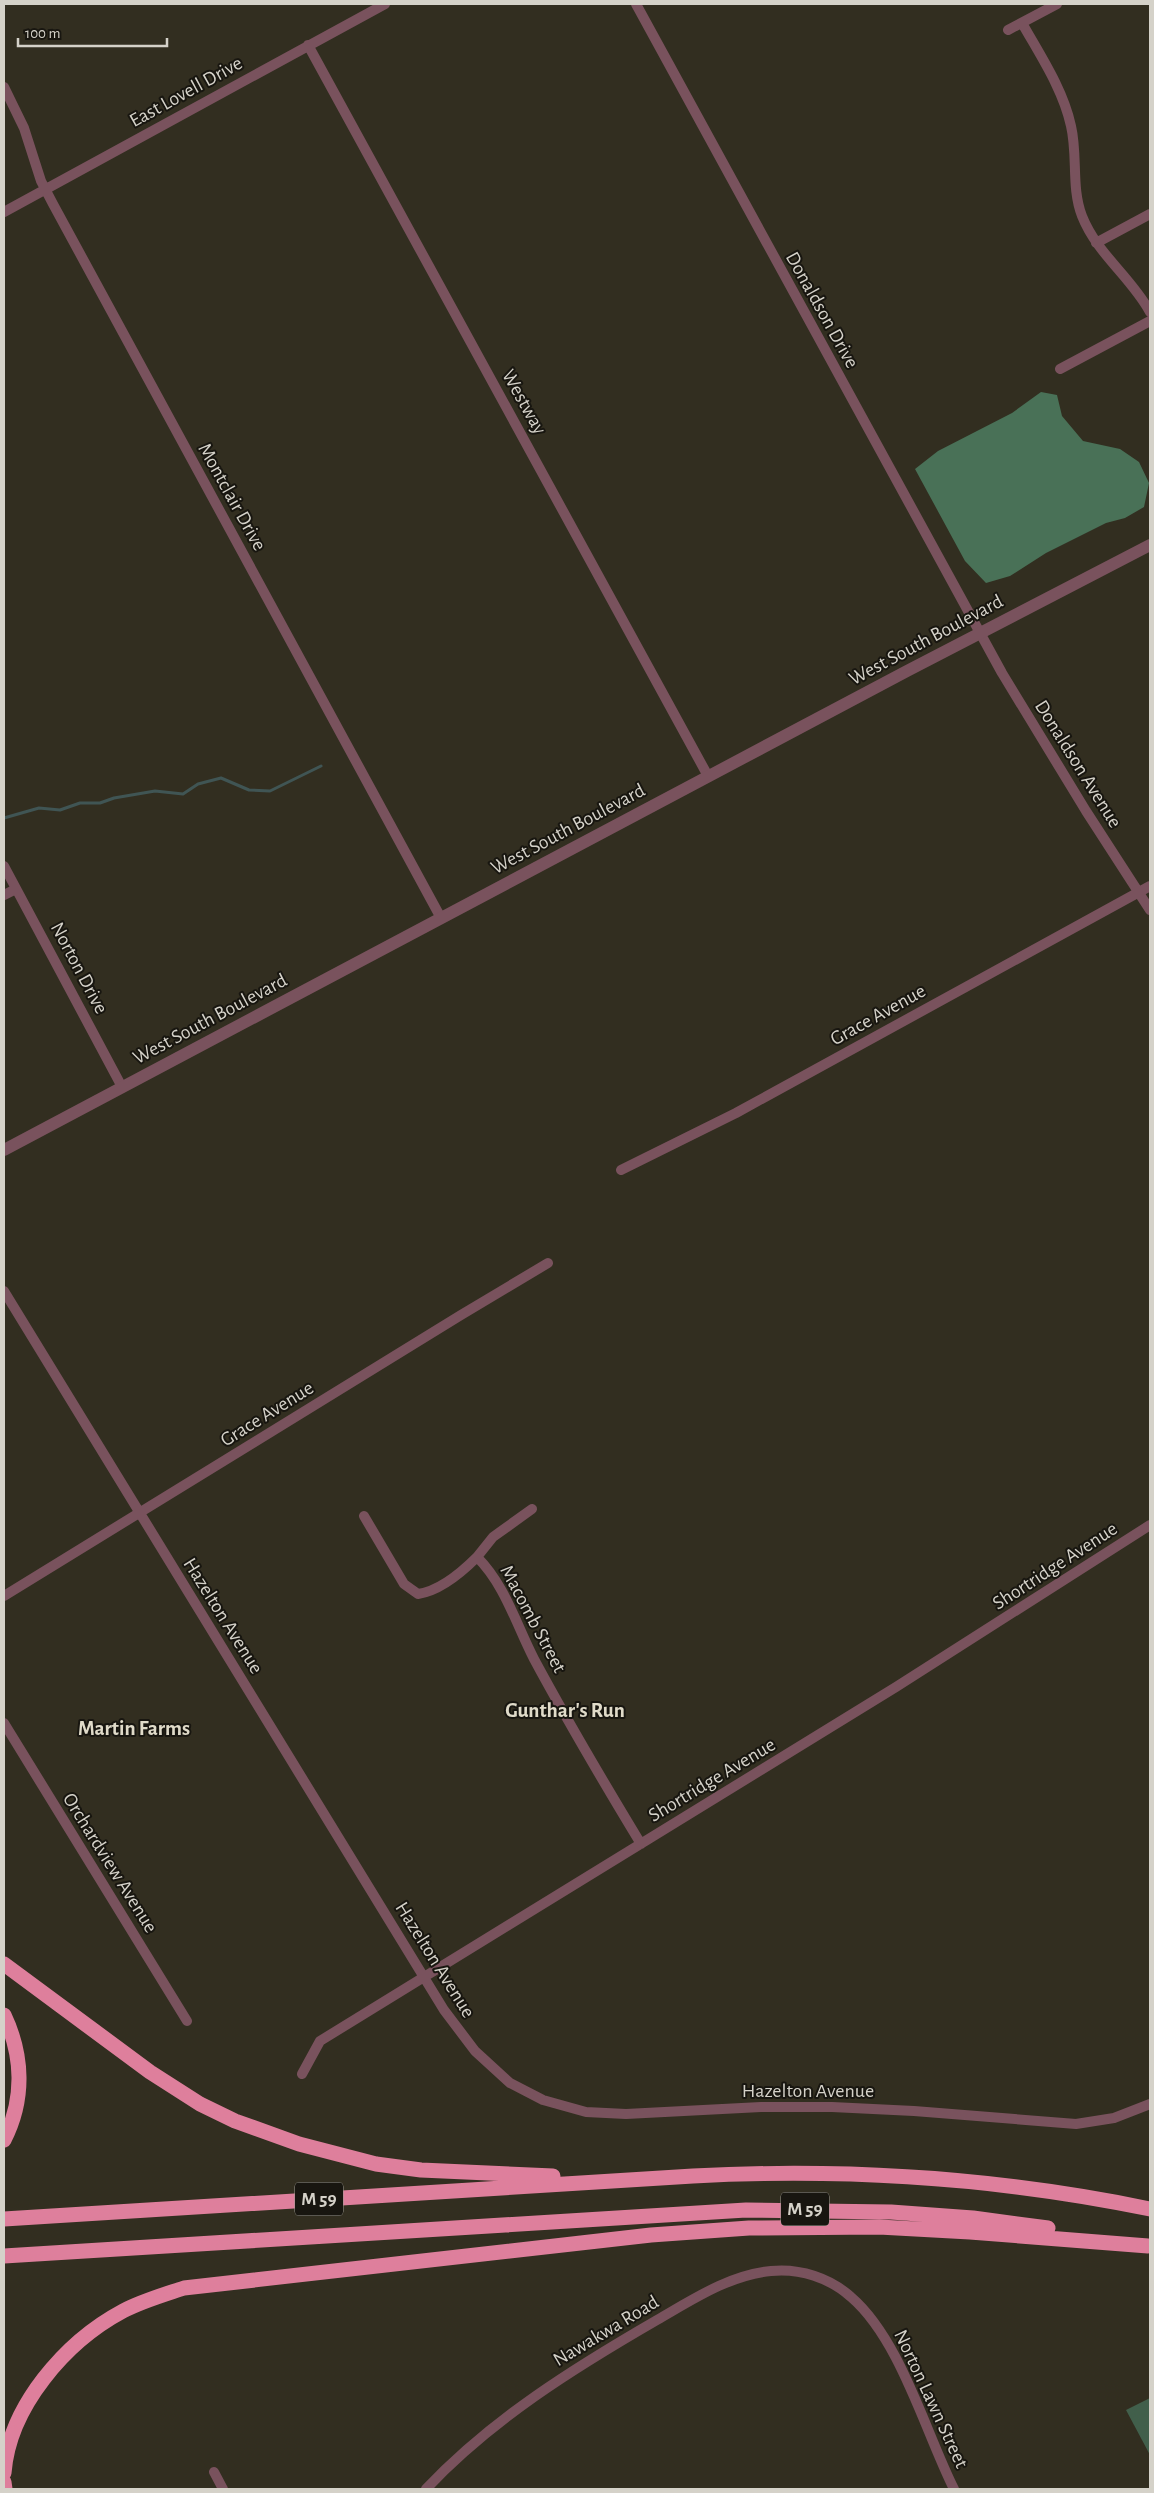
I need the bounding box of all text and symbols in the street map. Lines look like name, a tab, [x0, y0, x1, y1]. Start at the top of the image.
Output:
scale bar	[18, 15, 166, 47]
text: 100 m	[25, 26, 60, 41]
street label: East Lovell Drive	[126, 53, 246, 131]
street label: Donaldson Drive	[782, 248, 862, 372]
street label: Westway	[498, 366, 550, 438]
street label: Montclair Drive	[194, 440, 270, 554]
street label: West South Boulevard	[846, 591, 1006, 689]
street label: Donaldson Avenue	[1031, 697, 1125, 831]
street label: West South Boulevard	[488, 780, 648, 878]
street label: Norton Drive	[47, 919, 111, 1017]
street label: West South Boulevard	[130, 970, 290, 1068]
street label: Grace Avenue	[827, 981, 929, 1049]
street label: Grace Avenue	[217, 1378, 317, 1450]
street label: Shortridge Avenue	[989, 1518, 1121, 1614]
street label: Hazelton Avenue	[179, 1555, 267, 1677]
street label: Macomb Street	[496, 1562, 570, 1677]
district label: Gunthar's Run	[505, 1700, 625, 1721]
district label: Martin Farms	[78, 1718, 190, 1739]
street label: Shortridge Avenue	[645, 1734, 779, 1826]
street label: Orchardview Avenue	[59, 1790, 161, 1936]
street label: Hazelton Avenue	[391, 1899, 479, 2021]
street label: Hazelton Avenue	[742, 2081, 874, 2101]
road number: M 59	[295, 2182, 343, 2216]
road number: M 59	[781, 2192, 829, 2226]
street label: Nawakwa Road	[550, 2292, 662, 2370]
street label: Norton Lawn Street	[890, 2327, 972, 2472]

